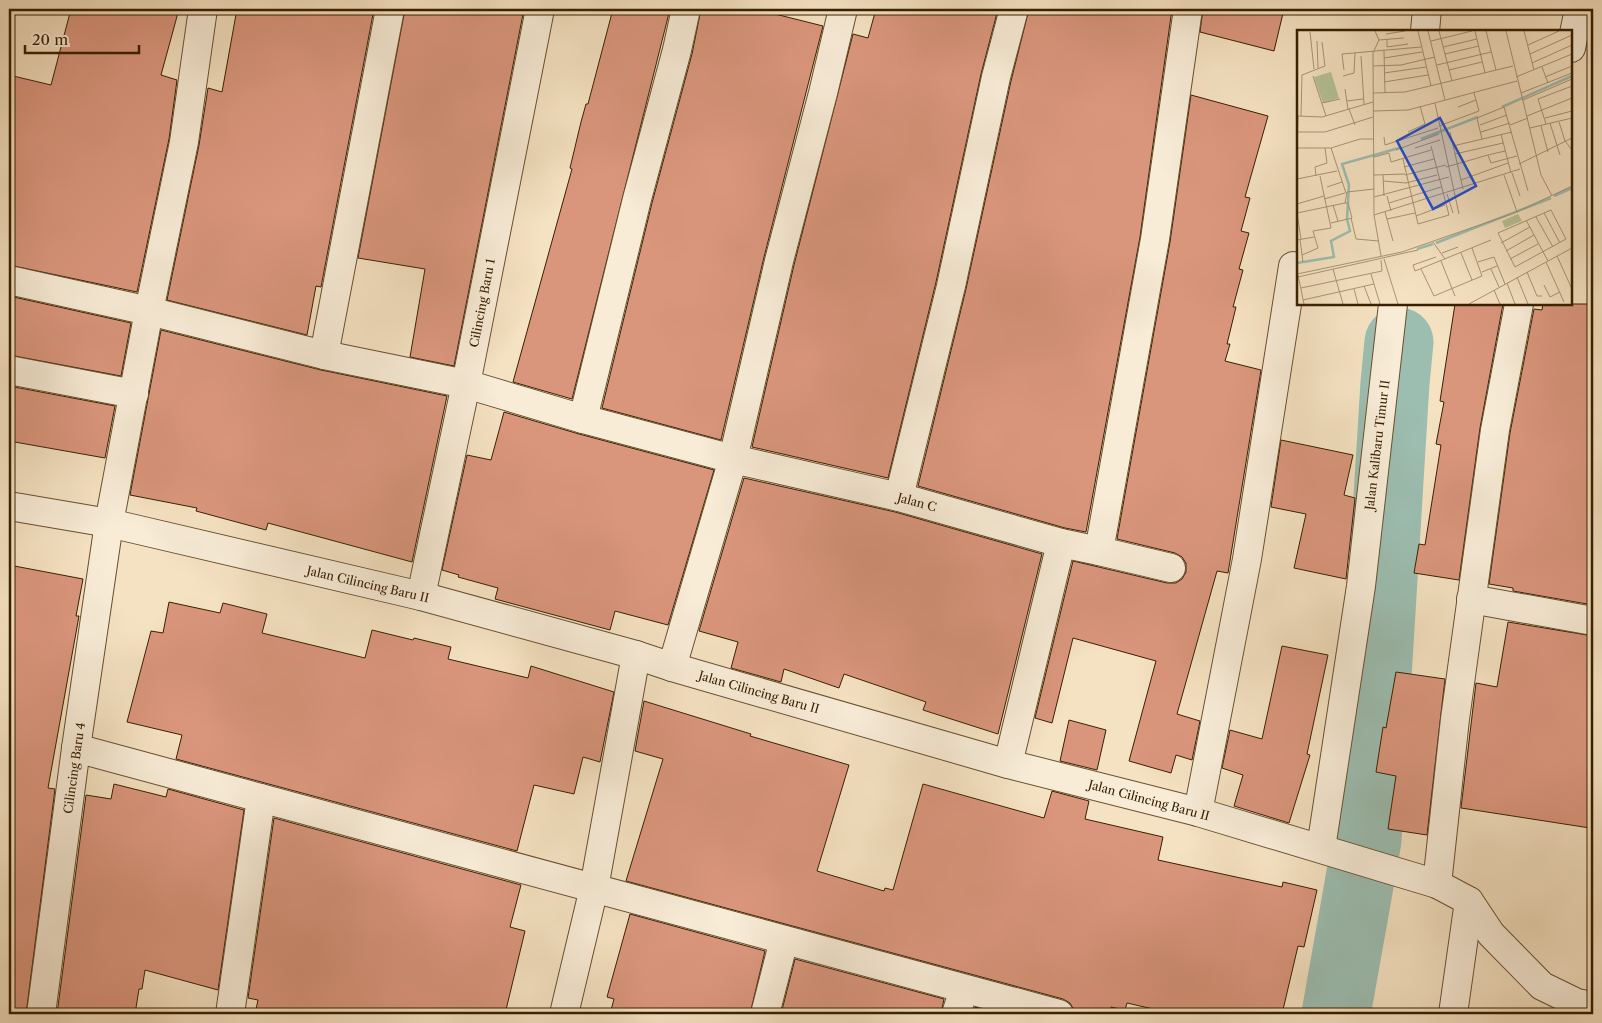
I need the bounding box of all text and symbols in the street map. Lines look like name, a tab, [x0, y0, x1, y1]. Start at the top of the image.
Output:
scale bar	[25, 22, 139, 54]
text: 20 m	[32, 30, 68, 49]
inset map	[1297, 30, 1572, 305]
street label: Cilincing Baru 1	[466, 257, 498, 349]
street label: Jalan Kalibaru Timur II	[1361, 379, 1392, 513]
street label: Jalan C	[894, 489, 938, 514]
street label: Jalan Cilincing Baru II	[303, 562, 431, 605]
street label: Jalan Cilincing Baru II	[695, 667, 821, 716]
street label: Cilincing Baru 4	[60, 721, 88, 815]
street label: Jalan Cilincing Baru II	[1085, 776, 1211, 823]

